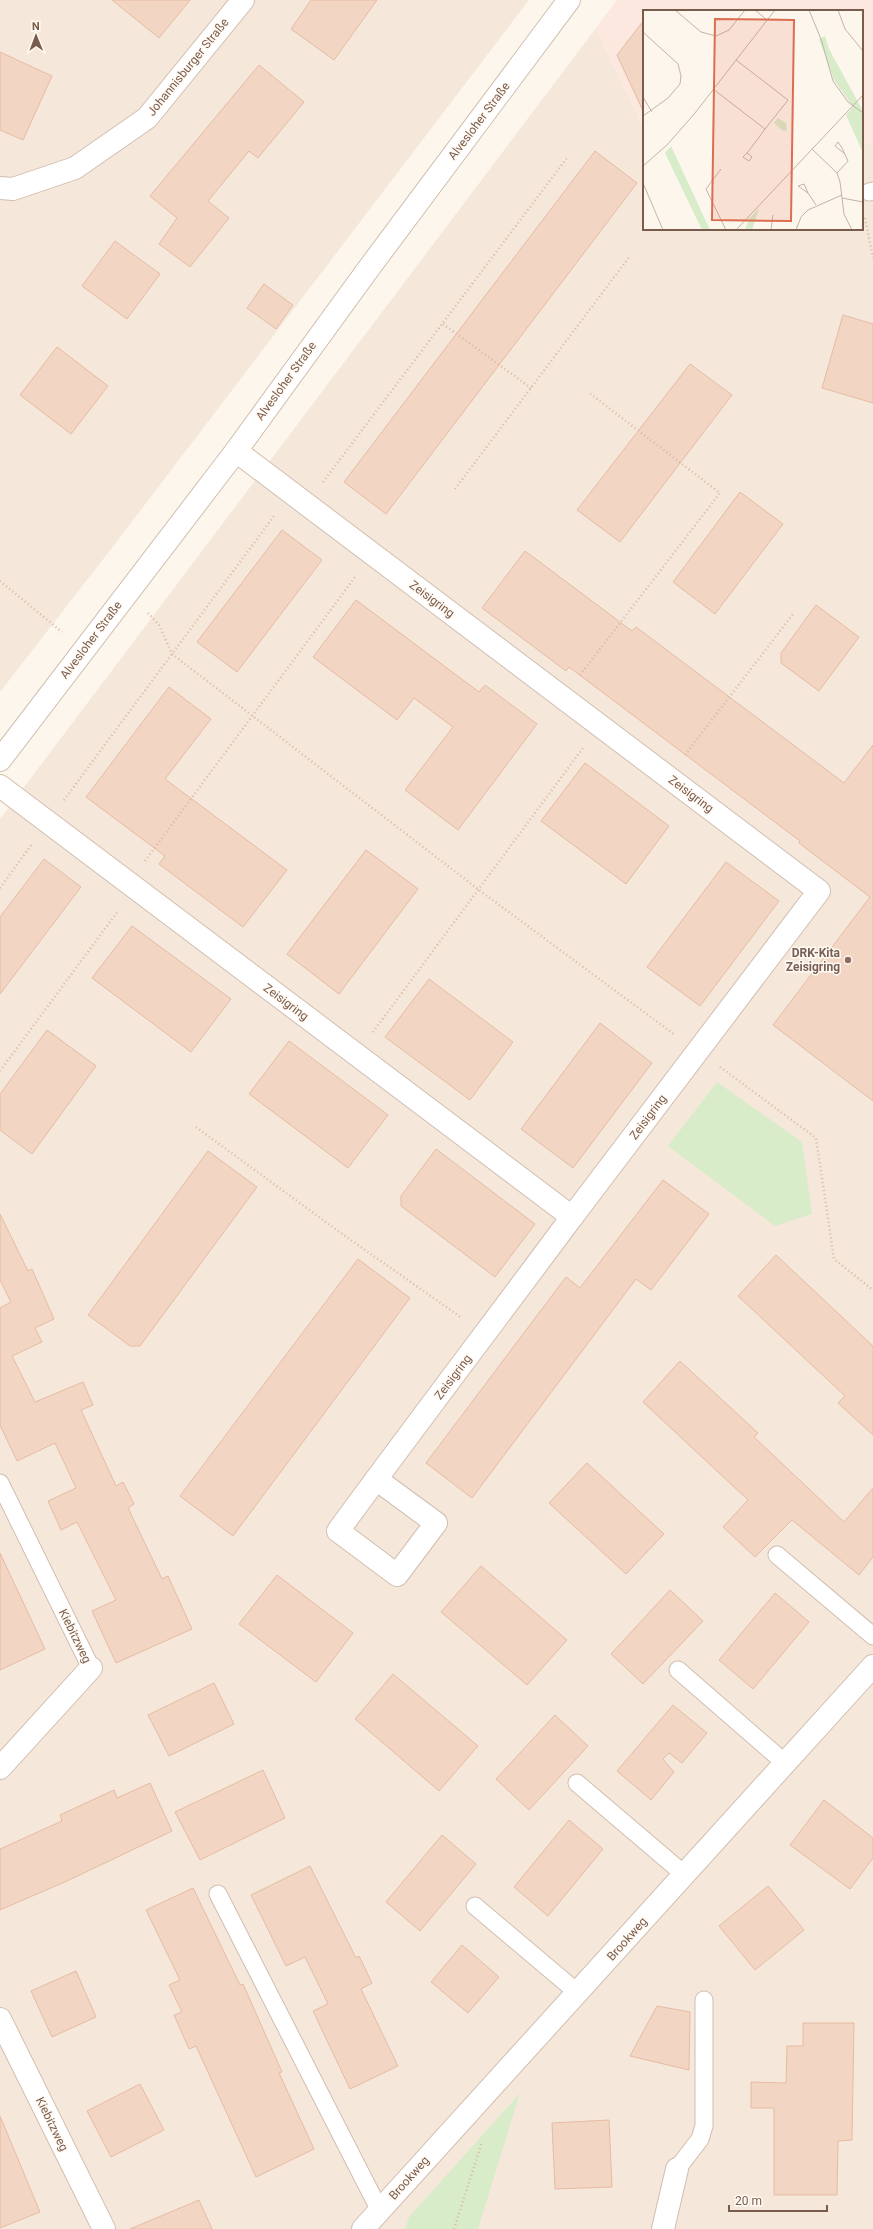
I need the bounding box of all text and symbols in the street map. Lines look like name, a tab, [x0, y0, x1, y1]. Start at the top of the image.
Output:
inset map	[643, 10, 863, 230]
street label: Johannisburger Straße	[144, 15, 232, 119]
north arrow	[16, 16, 56, 56]
text: N	[32, 20, 40, 33]
street label: Alvesloher Straße	[445, 79, 513, 163]
street label: Alvesloher Straße	[253, 339, 319, 423]
street label: Zeisigring	[407, 578, 457, 620]
street label: Alvesloher Straße	[57, 598, 125, 682]
street label: Zeisigring	[666, 773, 716, 815]
place label: DRK-Kita Zeisigring	[786, 946, 841, 974]
marker: DRK-Kita Zeisigring	[843, 955, 853, 965]
street label: Zeisigring	[261, 981, 311, 1023]
street label: Zeisigring	[627, 1092, 669, 1142]
street label: Zeisigring	[432, 1352, 474, 1402]
street label: Kiebitzweg	[56, 1607, 94, 1665]
street label: Brookweg	[604, 1915, 650, 1963]
street label: Kiebitzweg	[33, 2095, 71, 2153]
street label: Brookweg	[386, 2154, 432, 2202]
scale bar	[729, 2187, 827, 2213]
text: 20 m	[735, 2194, 762, 2208]

